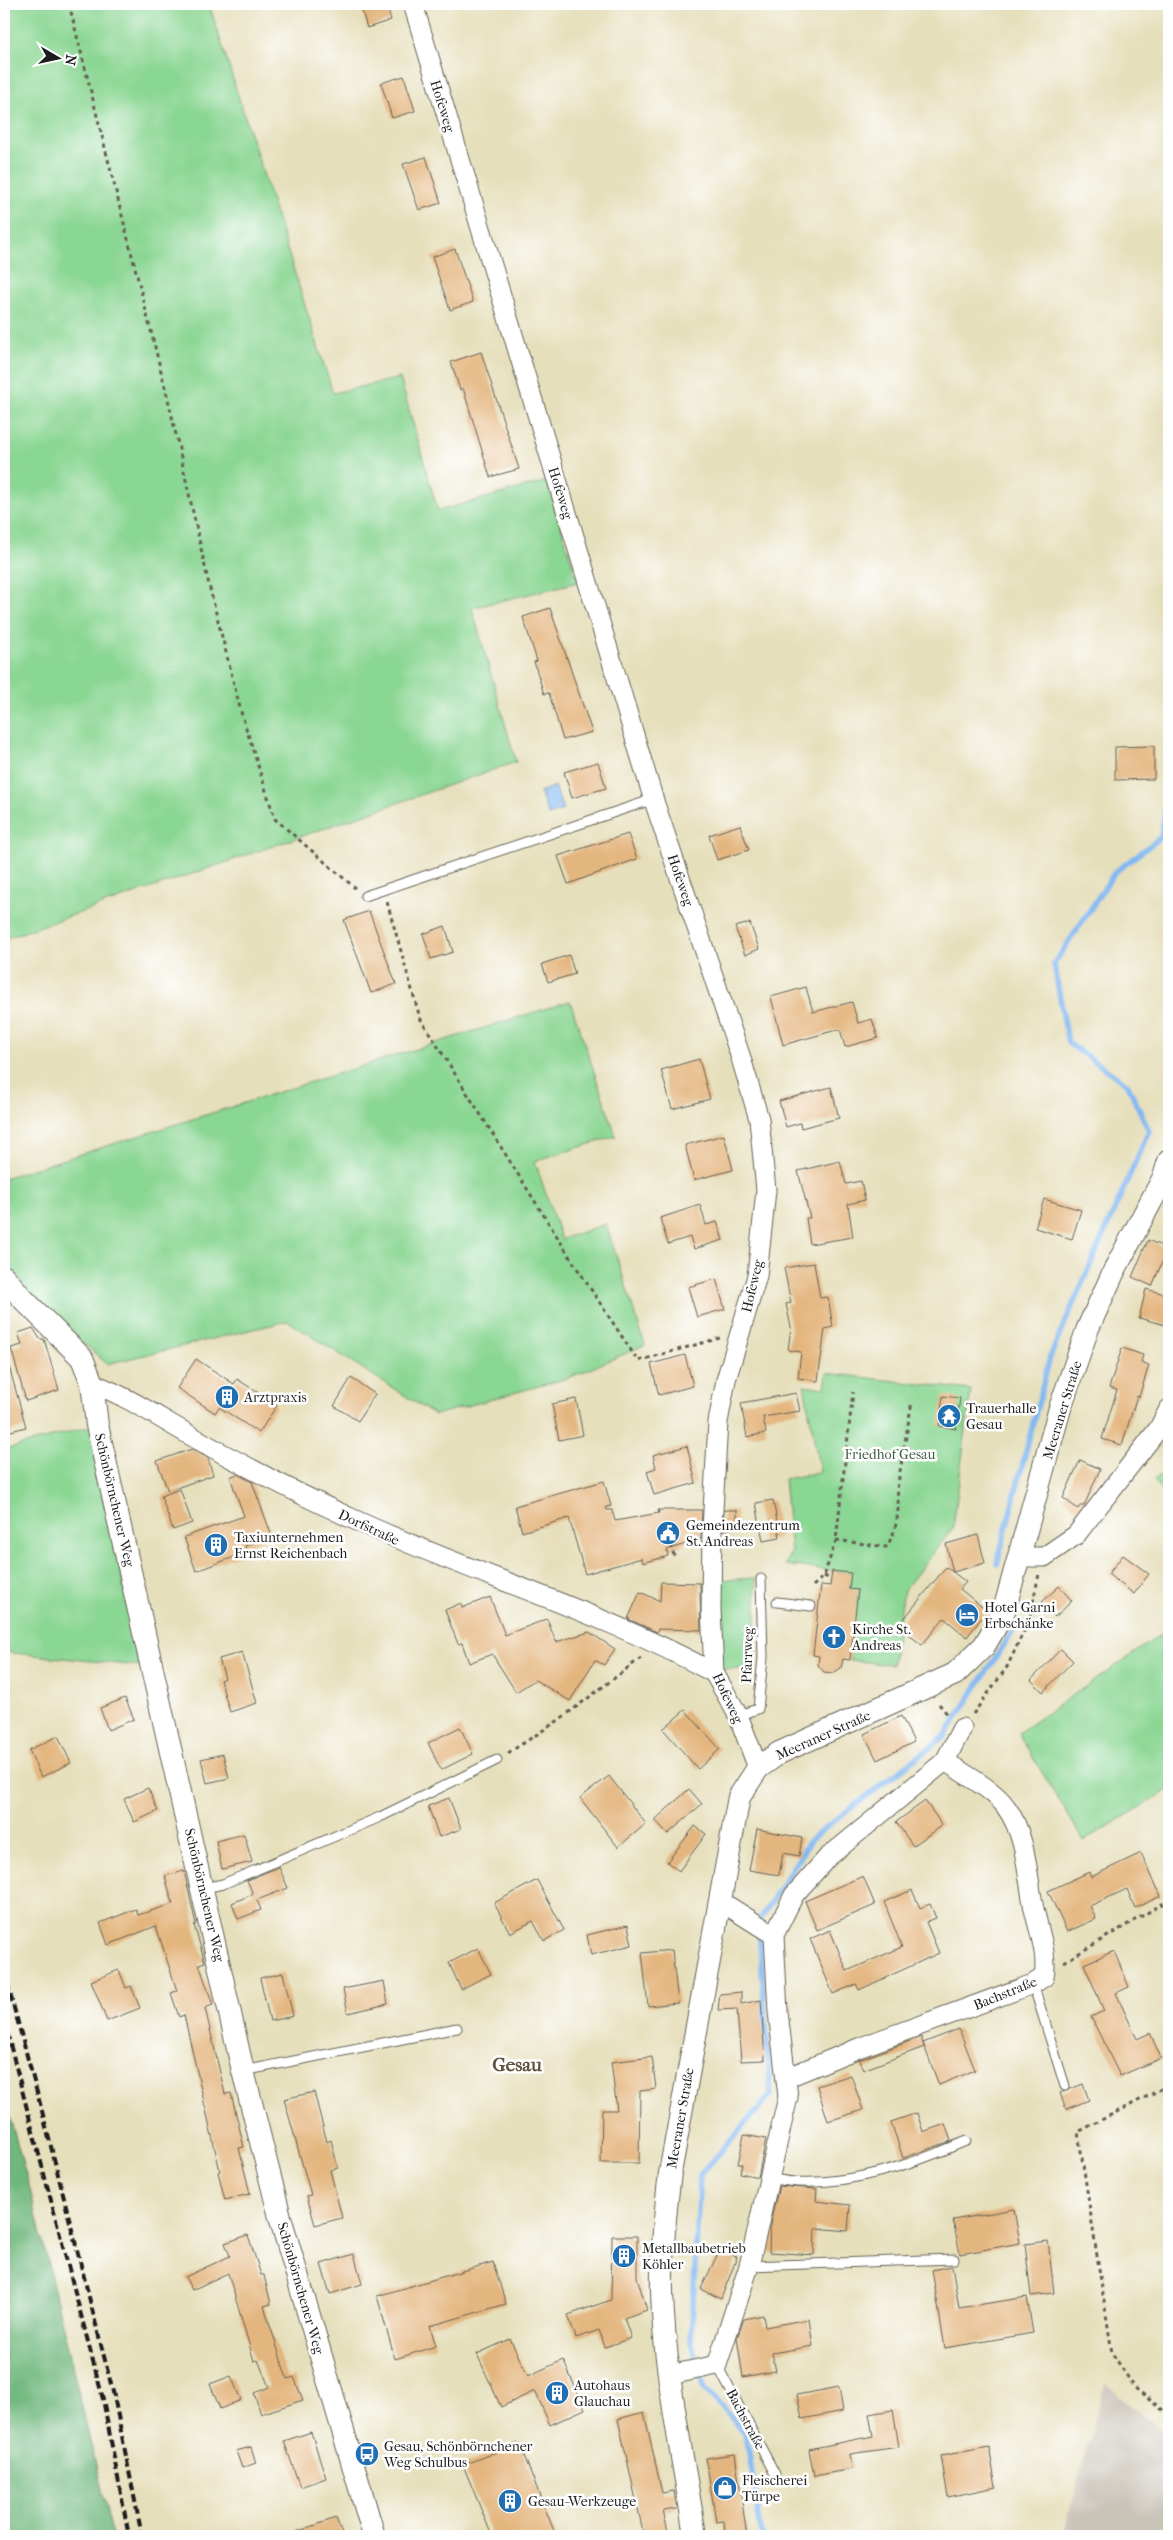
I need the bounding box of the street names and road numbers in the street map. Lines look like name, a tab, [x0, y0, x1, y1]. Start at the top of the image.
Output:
street label: Hofeweg	[427, 78, 459, 135]
street label: Hofeweg	[545, 465, 577, 522]
street label: Hofeweg	[664, 852, 697, 909]
street label: Hofeweg	[738, 1258, 767, 1314]
street label: Meeraner Straße	[1039, 1359, 1086, 1461]
street label: Schönbörnchener Weg	[91, 1432, 138, 1569]
street label: Dorfstraße	[336, 1506, 402, 1549]
street label: Pfarrweg	[738, 1626, 757, 1683]
street label: Hofeweg	[709, 1670, 747, 1727]
street label: Meeraner Straße	[773, 1707, 873, 1764]
street label: Schönbörnchener Weg	[181, 1827, 228, 1964]
street label: Bachstraße	[971, 1973, 1039, 2014]
street label: Meeraner Straße	[663, 2066, 698, 2170]
street label: Schönbörnchener Weg	[274, 2220, 328, 2357]
street label: Bachstraße	[722, 2386, 769, 2453]

